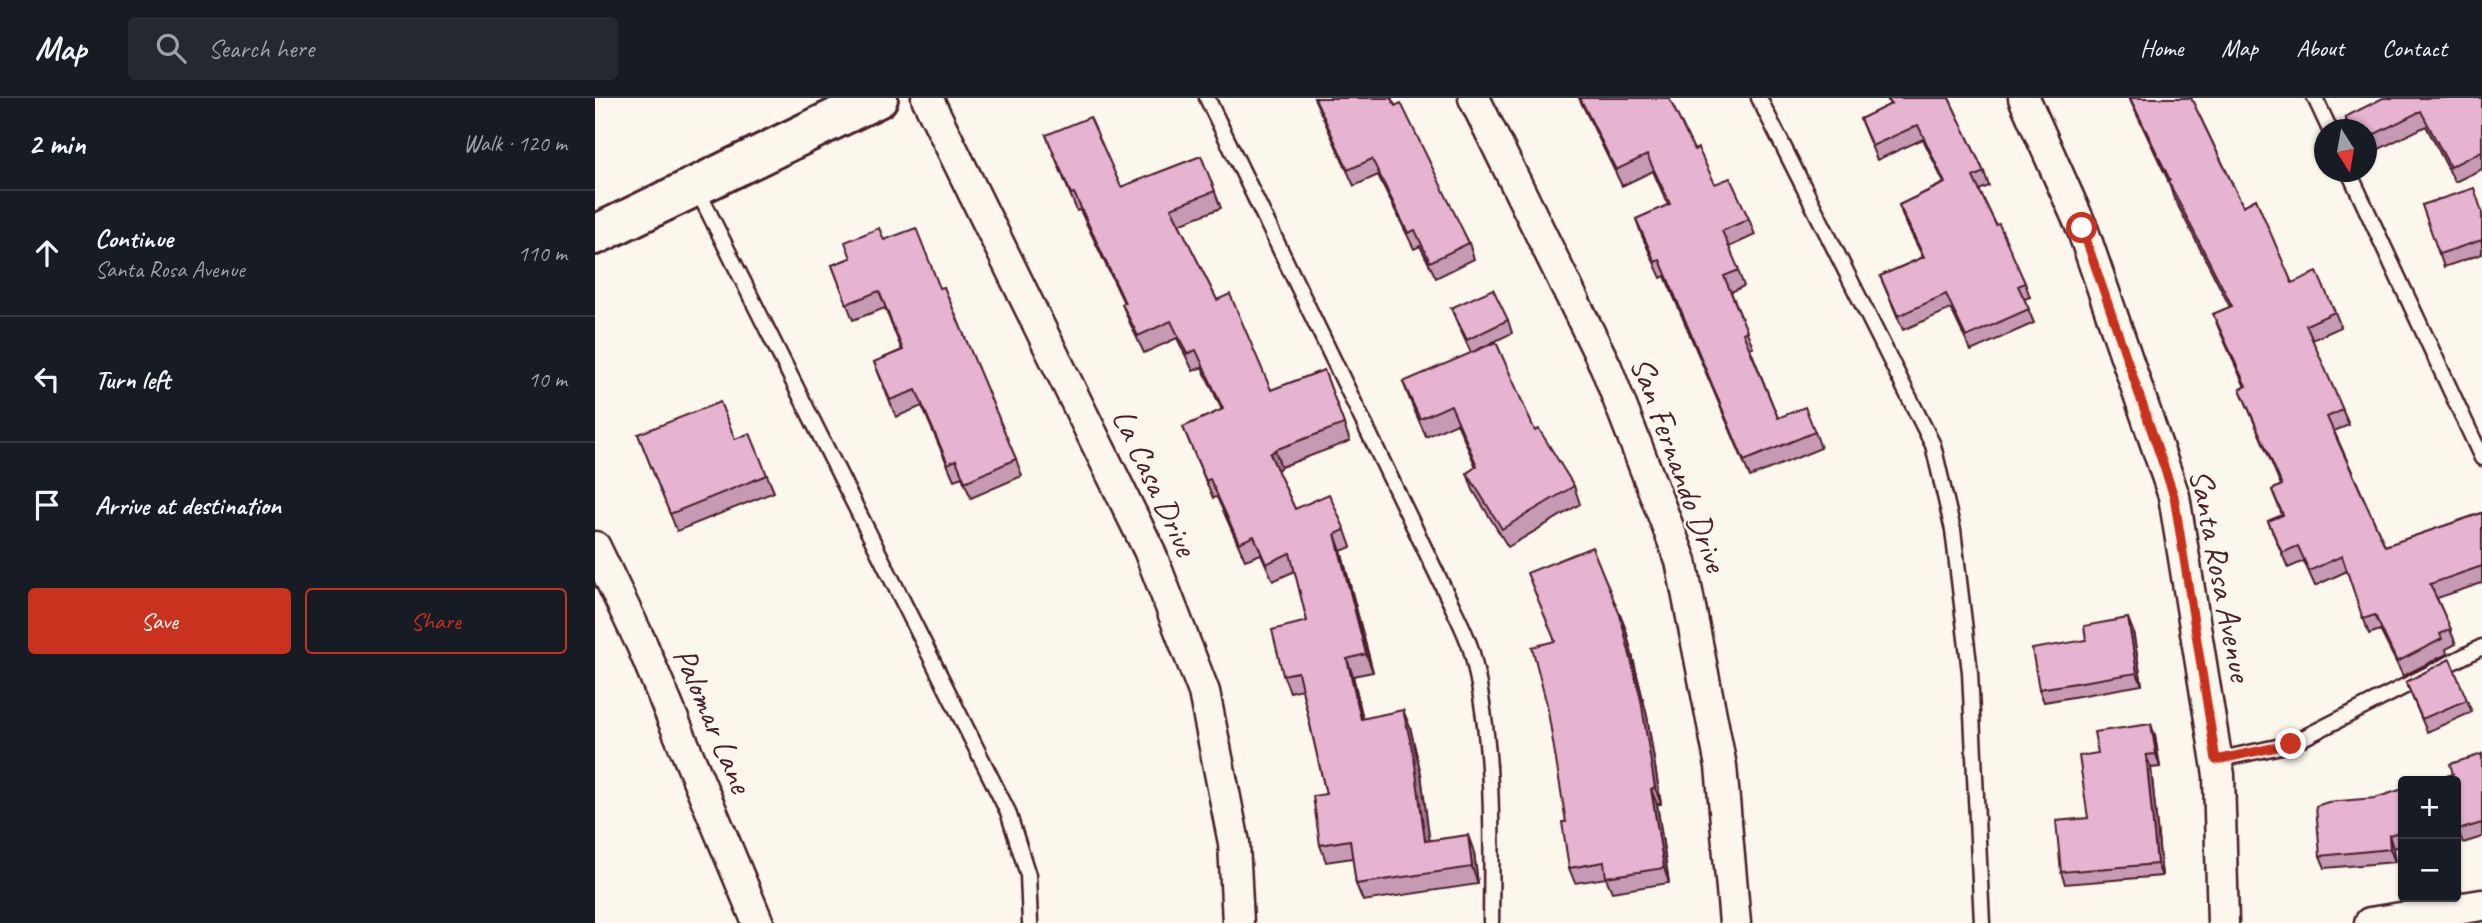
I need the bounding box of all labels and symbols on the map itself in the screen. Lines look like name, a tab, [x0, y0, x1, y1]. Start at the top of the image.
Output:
north arrow	[2314, 119, 2377, 182]
route start	[2066, 212, 2097, 243]
street label: San Fernando Drive	[1621, 351, 1738, 579]
street label: La Casa Drive	[1103, 402, 1208, 564]
street label: Santa Rosa Avenue	[2180, 466, 2263, 687]
street label: Palomar Lane	[664, 641, 763, 801]
route end	[2275, 728, 2306, 759]

